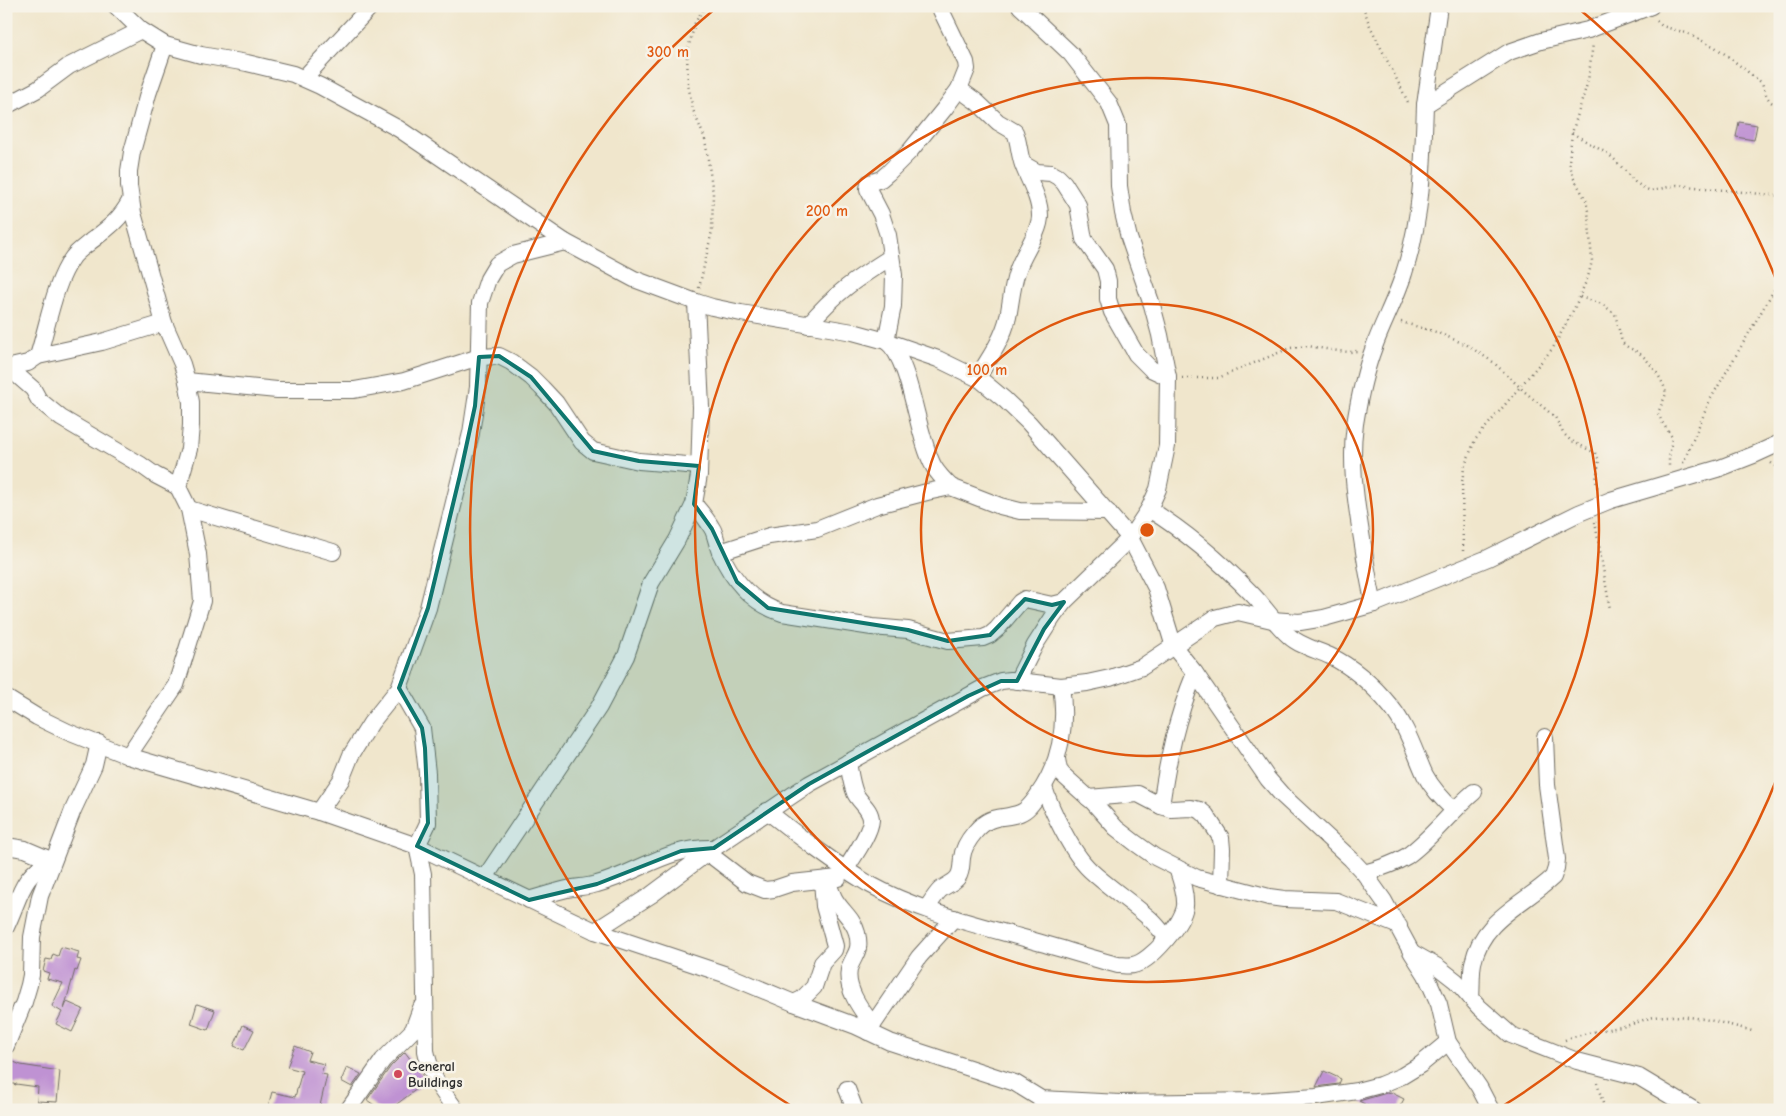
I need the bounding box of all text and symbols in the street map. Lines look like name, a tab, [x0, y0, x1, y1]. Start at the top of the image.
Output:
text: 300 m	[647, 43, 689, 61]
text: 200 m	[806, 202, 848, 220]
text: 100 m	[967, 361, 1007, 379]
centre of rings	[1138, 521, 1156, 539]
place label: General Buildings	[408, 1058, 462, 1091]
marker: General Buildings	[392, 1068, 404, 1080]

